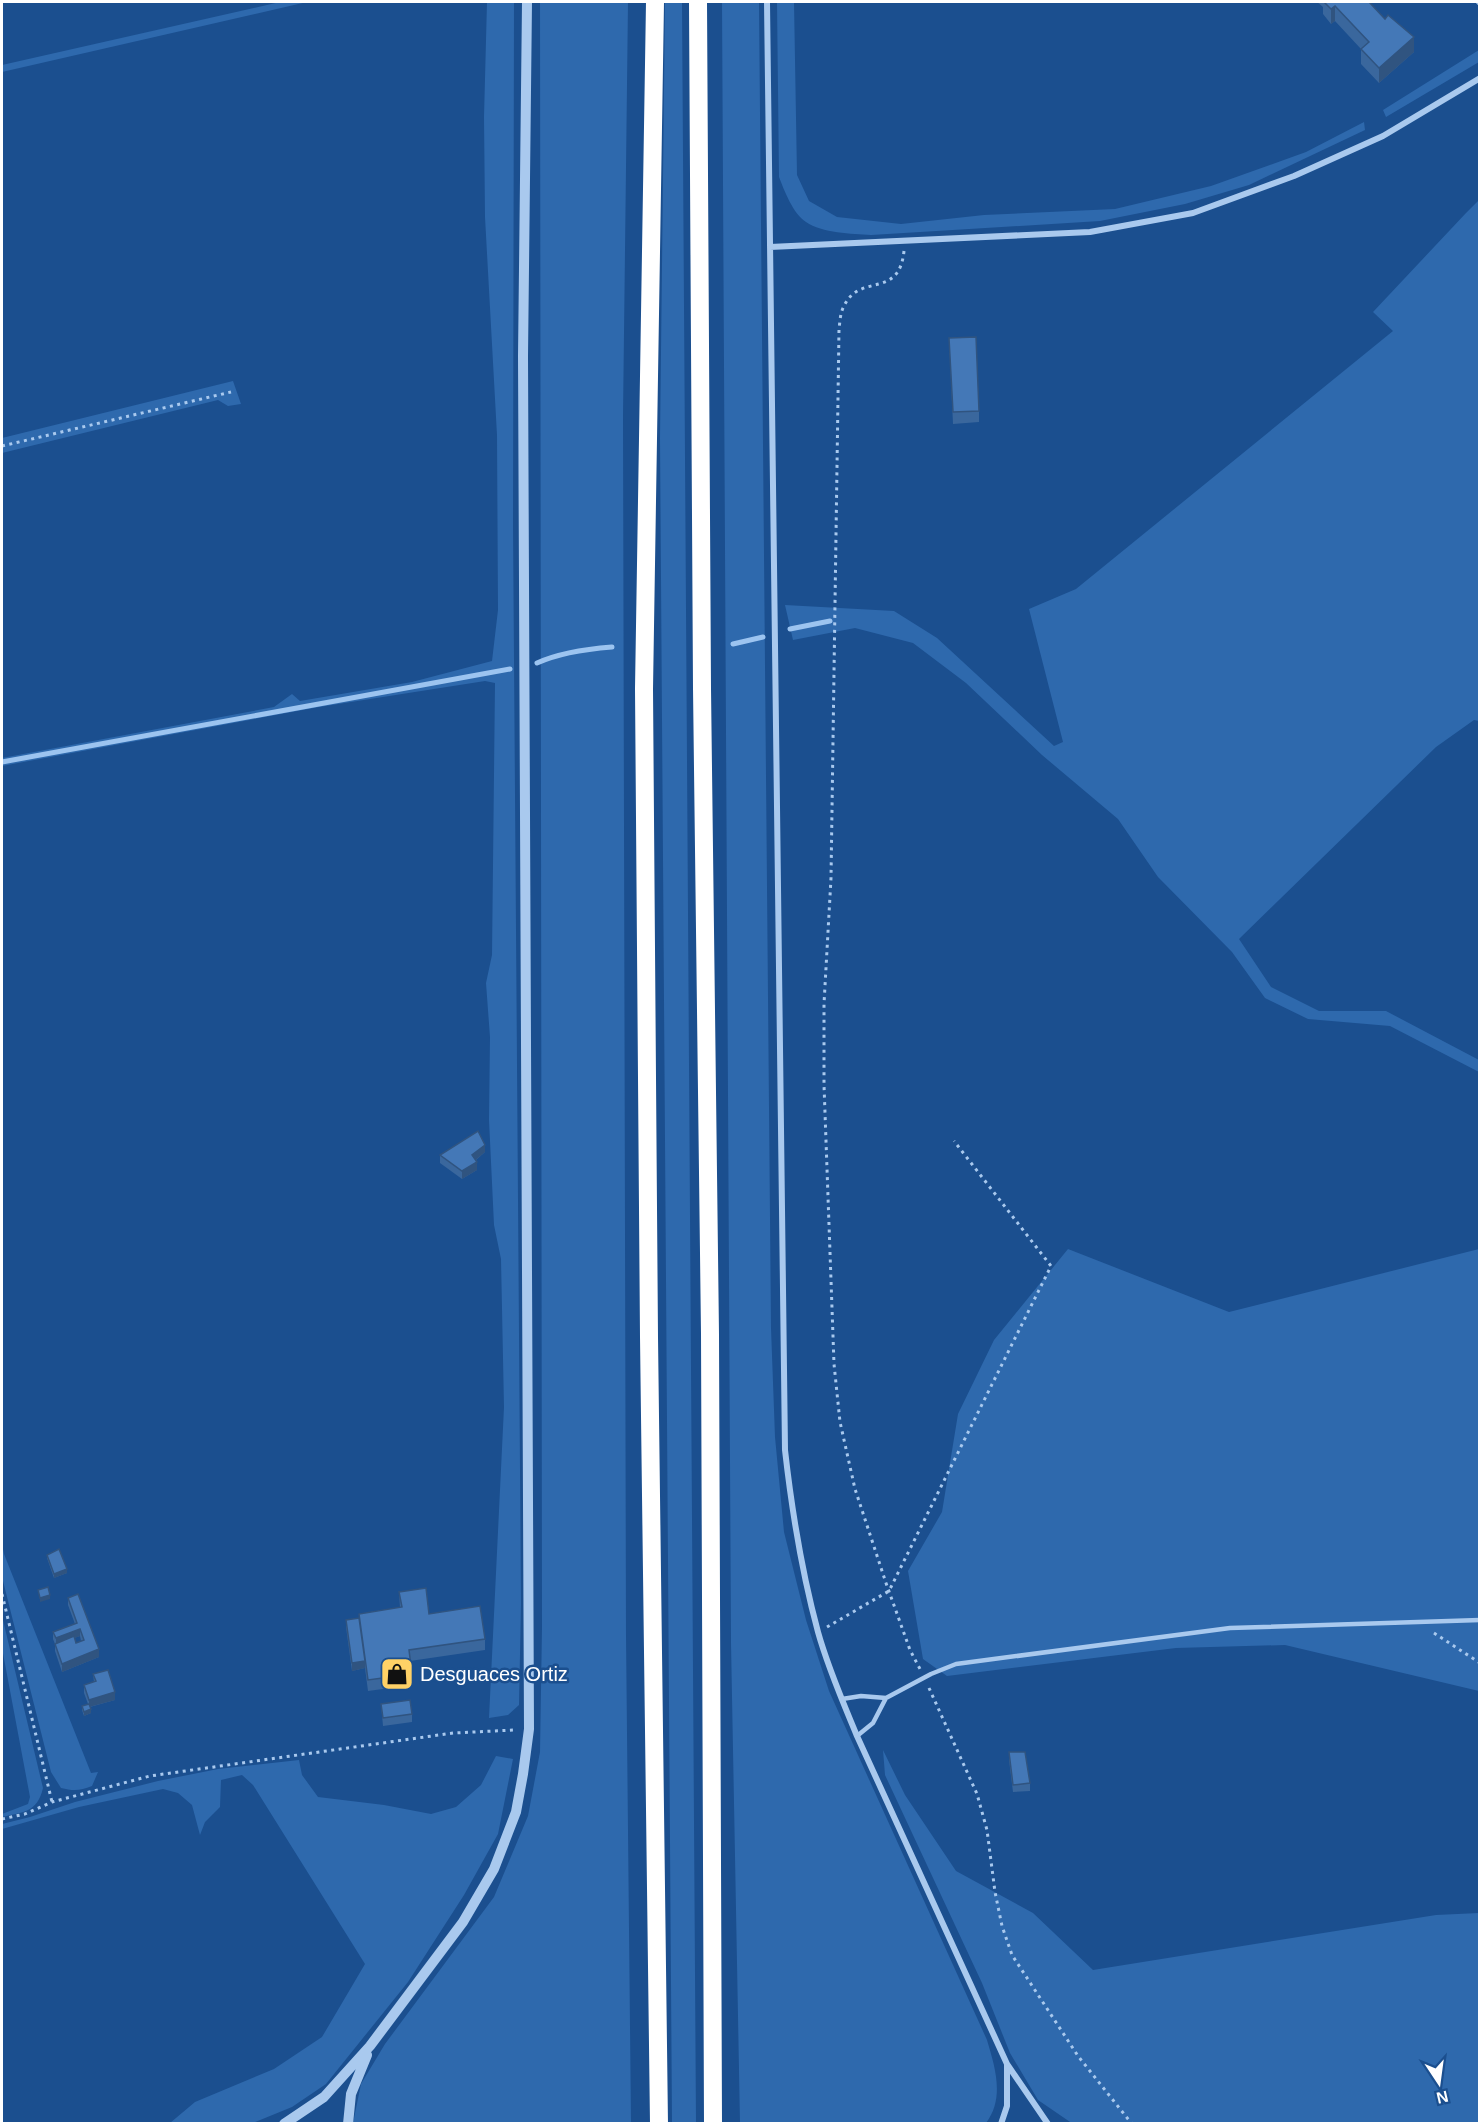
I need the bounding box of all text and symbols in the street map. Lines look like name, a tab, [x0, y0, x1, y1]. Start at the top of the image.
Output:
shop icon: Desguaces Ortiz	[379, 1656, 415, 1692]
place label: Desguaces Ortiz	[420, 1663, 568, 1685]
north arrow	[1409, 2053, 1469, 2113]
text: N	[1435, 2088, 1450, 2107]

